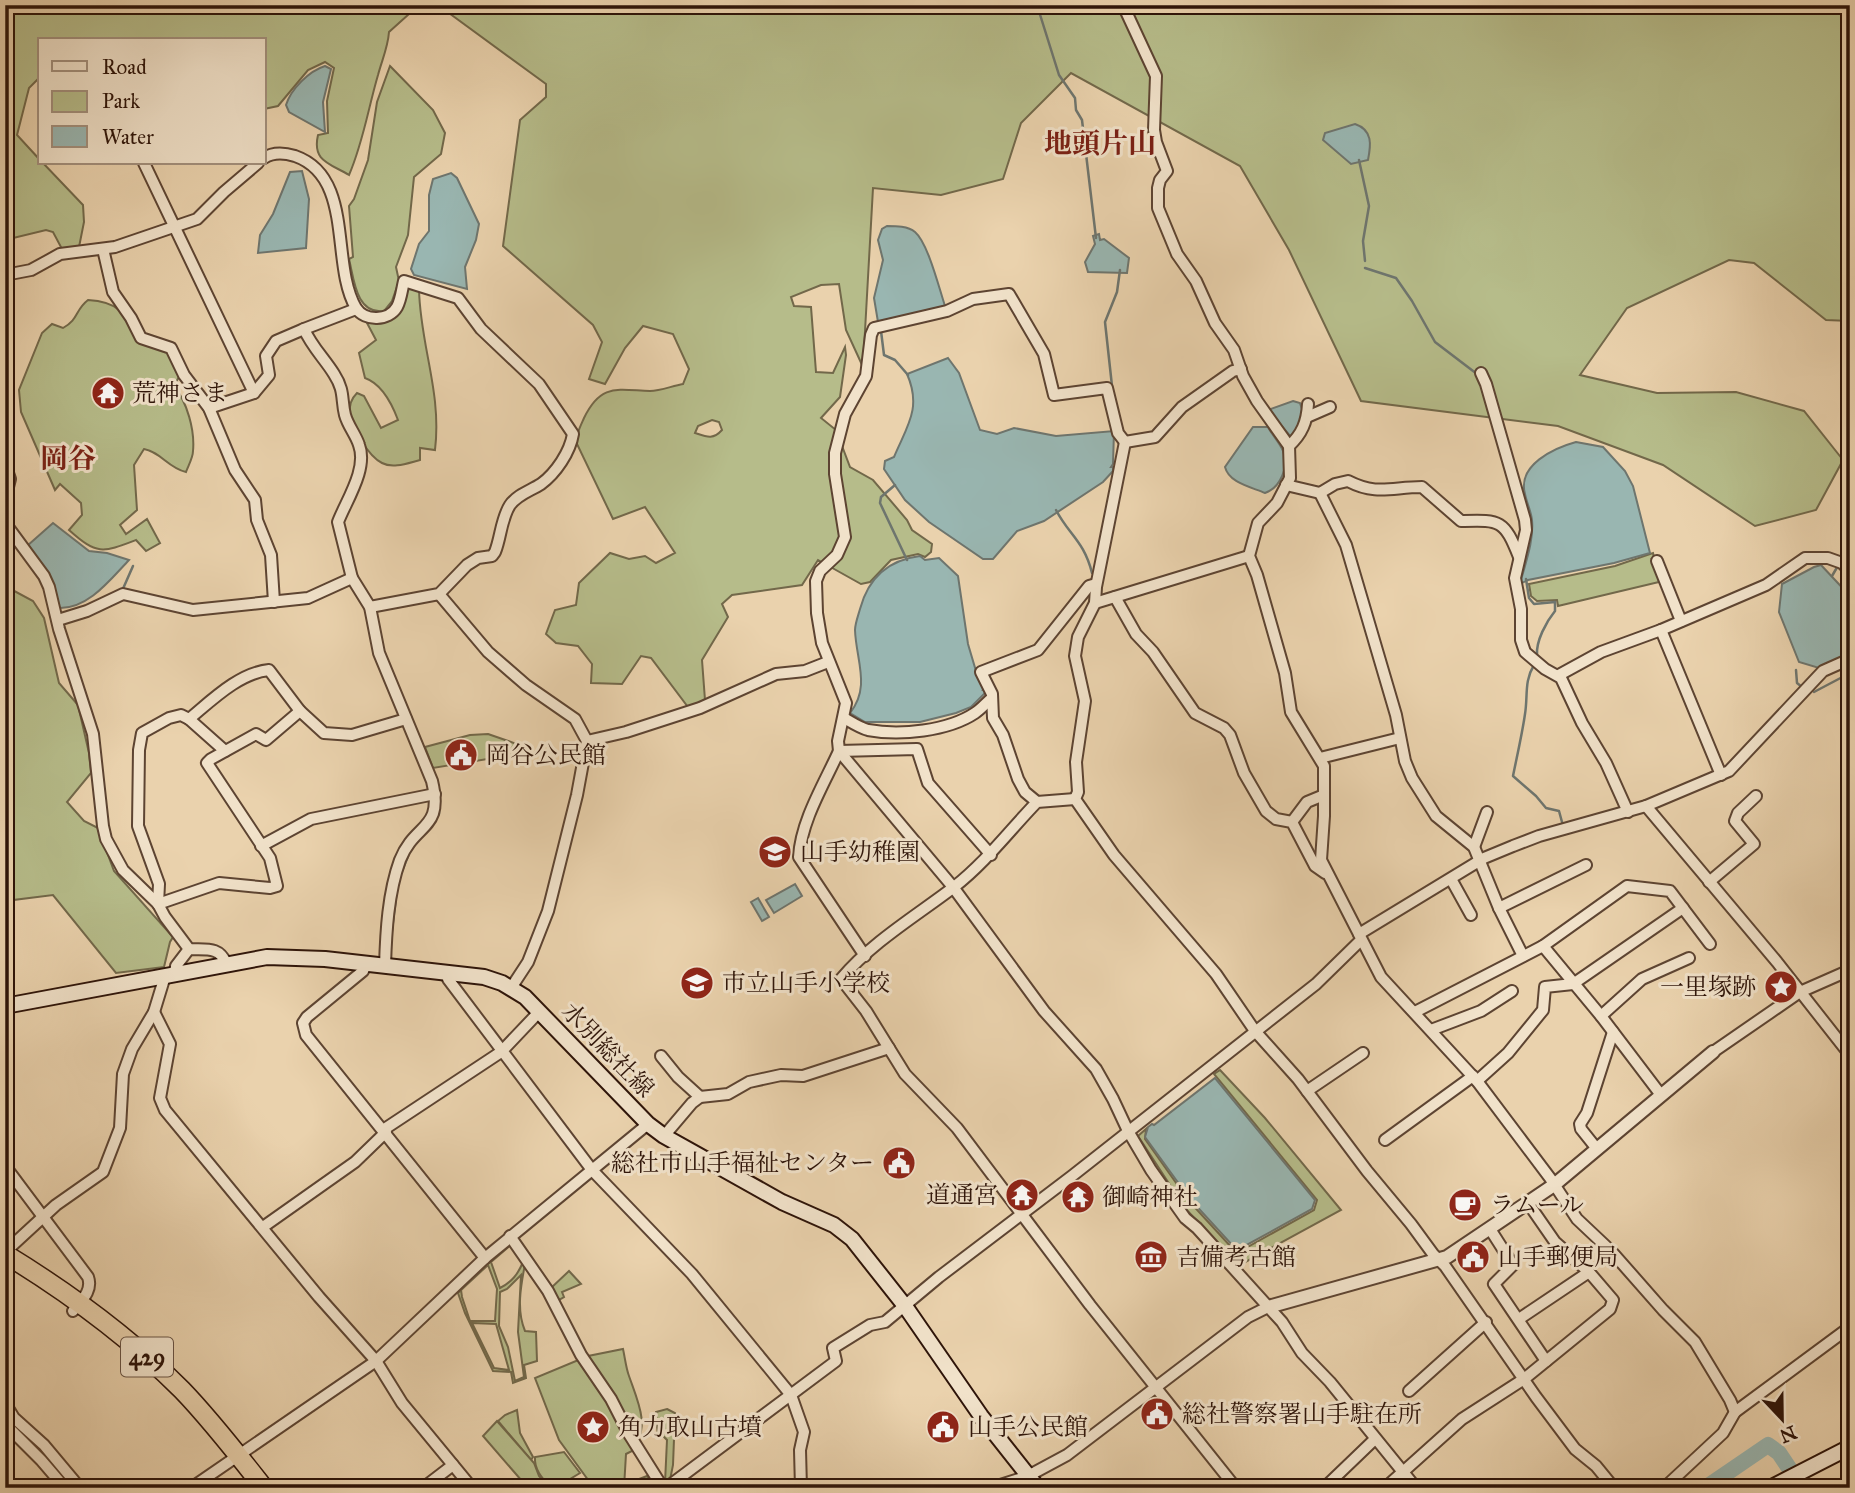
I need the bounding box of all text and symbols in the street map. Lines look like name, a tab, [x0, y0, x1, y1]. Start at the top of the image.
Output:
legend	[38, 38, 266, 164]
text: Road	[102, 54, 147, 80]
text: Park	[102, 88, 140, 114]
text: Water	[102, 124, 154, 150]
district label: 地頭片山	[1044, 126, 1156, 161]
temple icon: 荒神さま	[89, 374, 127, 412]
place label: 荒神さま	[132, 378, 228, 408]
district label: 岡谷	[40, 441, 96, 476]
public building icon: 岡谷公民館	[442, 736, 480, 774]
place label: 岡谷公民館	[486, 740, 606, 770]
school or university icon: 山手幼稚園	[756, 833, 794, 871]
place label: 山手幼稚園	[800, 837, 920, 867]
school or university icon: 市立山手小学校	[678, 964, 716, 1002]
place label: 市立山手小学校	[722, 968, 890, 998]
place icon: 一里塚跡	[1762, 968, 1800, 1006]
place label: 一里塚跡	[1660, 972, 1756, 1002]
street label: 水別総社線	[556, 996, 660, 1104]
public building icon: 総社市山手福祉センター	[880, 1144, 918, 1182]
place label: 総社市山手福祉センター	[611, 1148, 874, 1178]
temple icon: 道通宮	[1003, 1176, 1041, 1214]
temple icon: 御崎神社	[1059, 1178, 1097, 1216]
place label: 道通宮	[926, 1180, 998, 1210]
place label: 御崎神社	[1102, 1182, 1198, 1212]
cafe icon: ラムール	[1446, 1186, 1484, 1224]
place label: ラムール	[1490, 1190, 1584, 1220]
museum icon: 吉備考古館	[1132, 1238, 1170, 1276]
public building icon: 山手郵便局	[1454, 1238, 1492, 1276]
place label: 吉備考古館	[1176, 1242, 1296, 1272]
place label: 山手郵便局	[1498, 1242, 1618, 1272]
road number: 429	[121, 1338, 173, 1376]
north arrow	[1746, 1384, 1816, 1454]
public building icon: 総社警察署山手駐在所	[1138, 1395, 1176, 1433]
place label: 総社警察署山手駐在所	[1182, 1399, 1422, 1429]
place icon: 角力取山古墳	[574, 1408, 612, 1446]
public building icon: 山手公民館	[924, 1408, 962, 1446]
place label: 角力取山古墳	[618, 1412, 762, 1442]
place label: 山手公民館	[968, 1412, 1088, 1442]
text: N	[1776, 1421, 1800, 1448]

